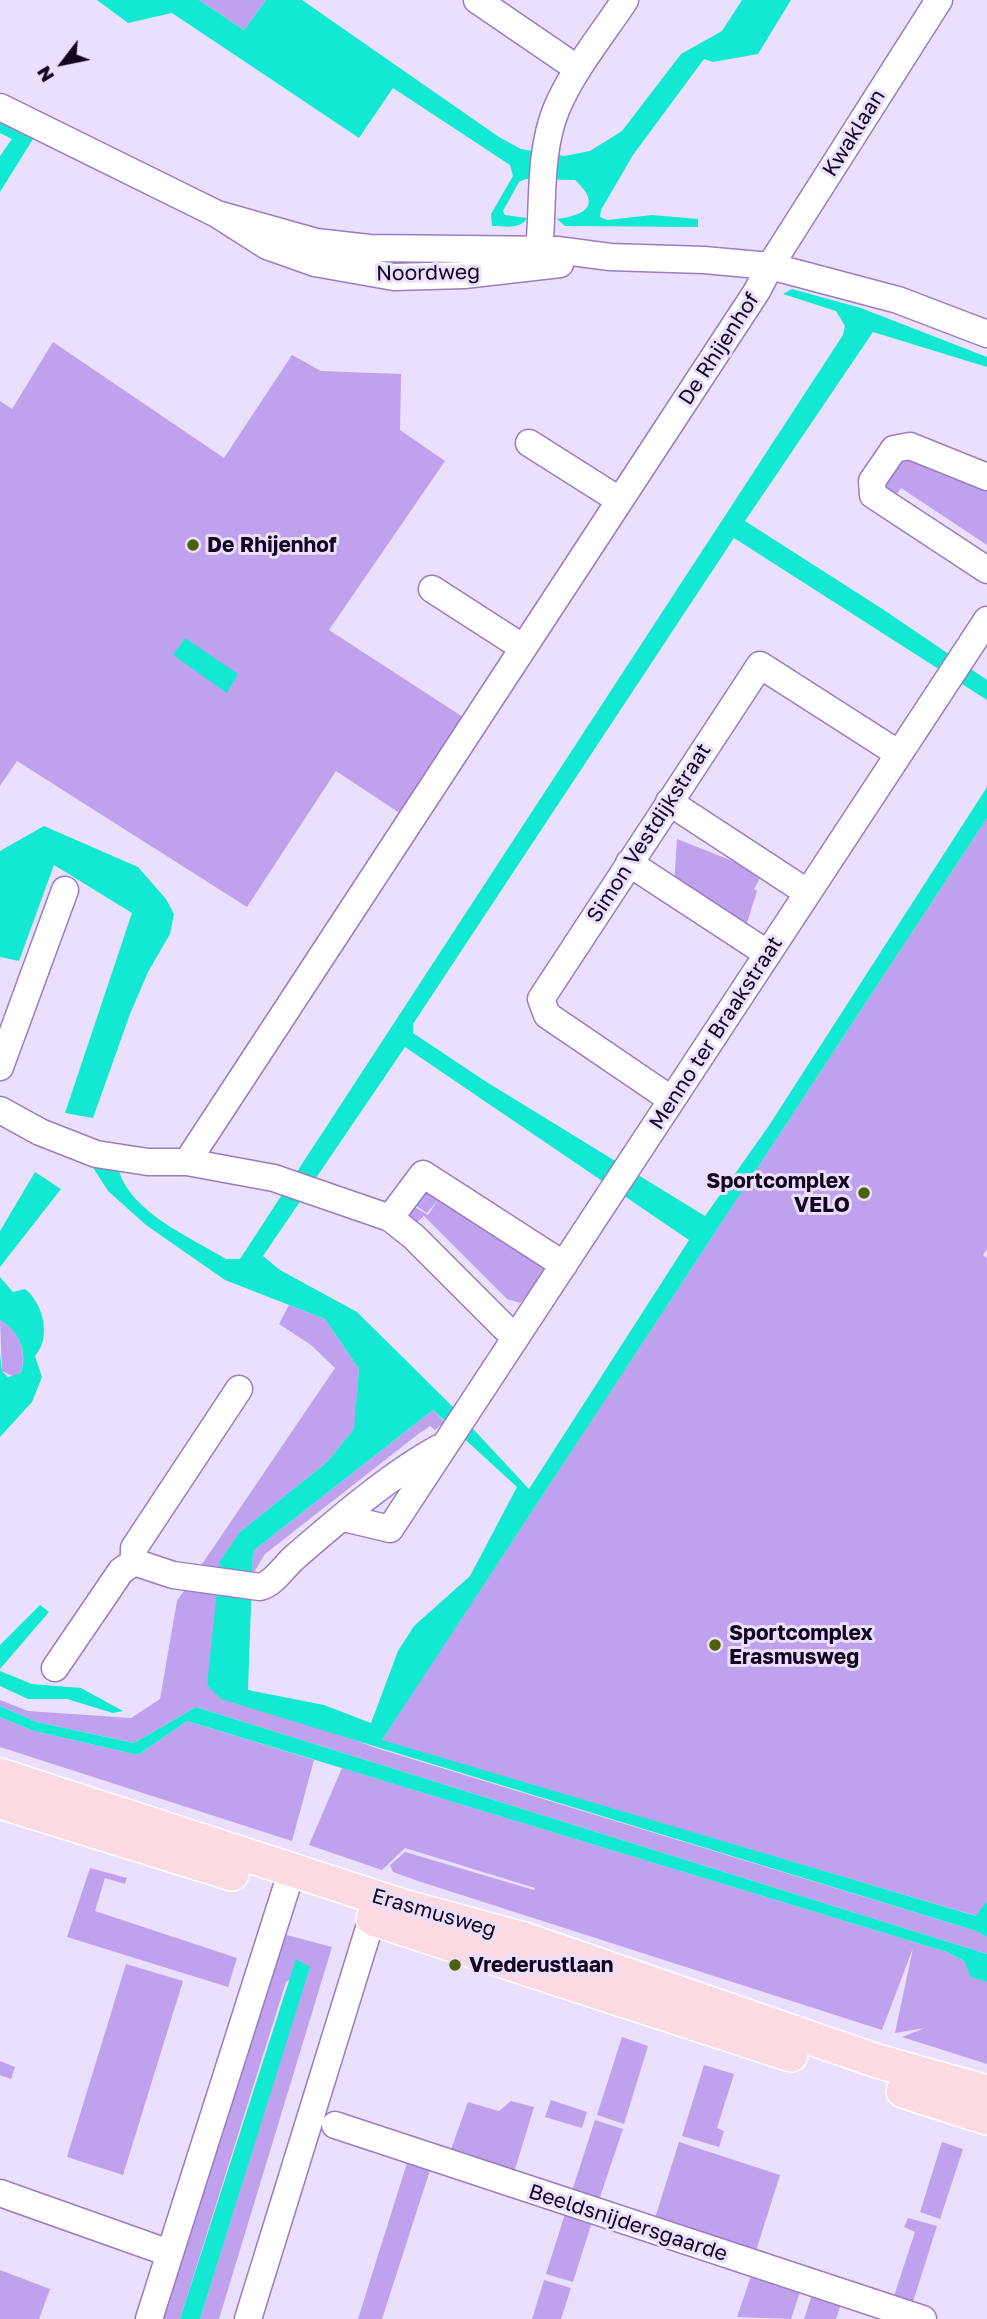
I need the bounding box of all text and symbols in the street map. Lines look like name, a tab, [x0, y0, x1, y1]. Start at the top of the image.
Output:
north arrow	[28, 28, 98, 98]
text: N	[31, 62, 58, 87]
street label: Kwaklaan	[817, 85, 891, 181]
street label: Noordweg	[376, 259, 480, 287]
street label: De Rhijenhof	[673, 288, 765, 410]
place label: De Rhijenhof	[207, 532, 336, 558]
marker: De Rhijenhof	[185, 537, 201, 553]
street label: Simon Vestdijkstraat	[582, 739, 716, 927]
street label: Menno ter Braakstraat	[644, 932, 788, 1134]
place label: Sportcomplex VELO	[706, 1168, 850, 1218]
marker: Sportcomplex VELO	[856, 1185, 872, 1201]
place label: Sportcomplex Erasmusweg	[729, 1620, 873, 1670]
marker: Sportcomplex Erasmusweg	[707, 1637, 723, 1653]
street label: Erasmusweg	[369, 1883, 499, 1943]
place label: Vrederustlaan	[469, 1952, 614, 1978]
marker: Vrederustlaan	[447, 1957, 463, 1973]
street label: Beeldsnijdersgaarde	[526, 2179, 730, 2267]

